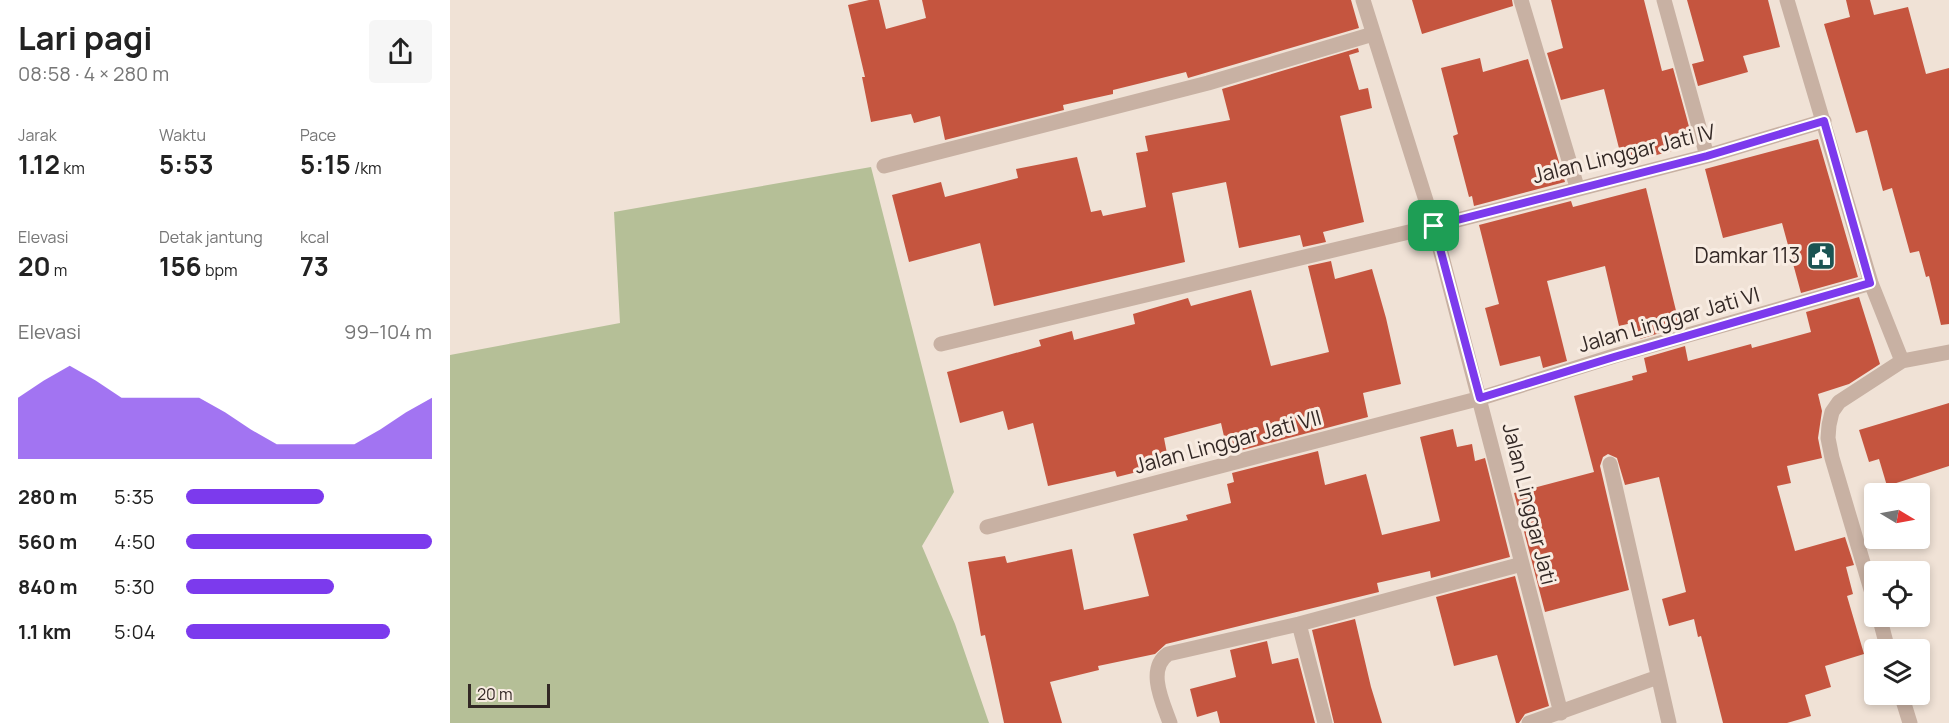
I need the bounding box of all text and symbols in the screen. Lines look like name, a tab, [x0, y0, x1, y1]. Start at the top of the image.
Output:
text: Lari pagi	[18, 15, 153, 60]
button: share	[369, 20, 432, 83]
text: 08:58 · 4 × 280 m	[18, 60, 169, 87]
street label: Jalan Linggar Jati IV	[1529, 117, 1718, 189]
text: Jarak	[18, 124, 57, 146]
text: Waktu	[159, 124, 206, 146]
text: Pace	[300, 124, 336, 146]
text: 1.12	[18, 146, 60, 182]
text: 5:53	[159, 146, 214, 182]
text: 5:15	[300, 146, 351, 182]
text: km	[60, 157, 85, 179]
text: /km	[351, 157, 382, 179]
pin	[1408, 200, 1459, 251]
icon: arrive	[1417, 209, 1450, 242]
text: Elevasi	[18, 226, 69, 248]
text: Detak jantung	[159, 226, 263, 248]
text: kcal	[300, 226, 329, 248]
public building icon: Damkar 113	[1805, 240, 1837, 272]
place label: Damkar 113	[1695, 241, 1800, 269]
text: 20	[18, 248, 51, 284]
text: 156	[159, 248, 202, 284]
text: 73	[300, 248, 329, 284]
text: m	[51, 259, 67, 281]
text: bpm	[202, 259, 238, 281]
street label: Jalan Linggar Jati VI	[1575, 280, 1763, 358]
text: Elevasi	[18, 318, 81, 345]
text: 99–104 m	[344, 318, 432, 345]
street label: Jalan Linggar Jati VII	[1131, 403, 1324, 479]
street label: Jalan Linggar Jati	[1496, 420, 1564, 588]
text: 280 m	[18, 483, 77, 510]
text: 5:35	[114, 483, 154, 510]
north arrow	[1864, 483, 1930, 549]
map controls	[1864, 483, 1930, 705]
text: 560 m	[18, 528, 77, 555]
text: 4:50	[114, 528, 156, 555]
button: locate	[1864, 561, 1930, 627]
text: 840 m	[18, 573, 78, 600]
text: 5:30	[114, 573, 155, 600]
text: 1.1 km	[18, 618, 71, 645]
text: 5:04	[114, 618, 156, 645]
button: layers	[1864, 639, 1930, 705]
scale bar	[468, 681, 550, 708]
text: 20 m	[477, 683, 513, 705]

